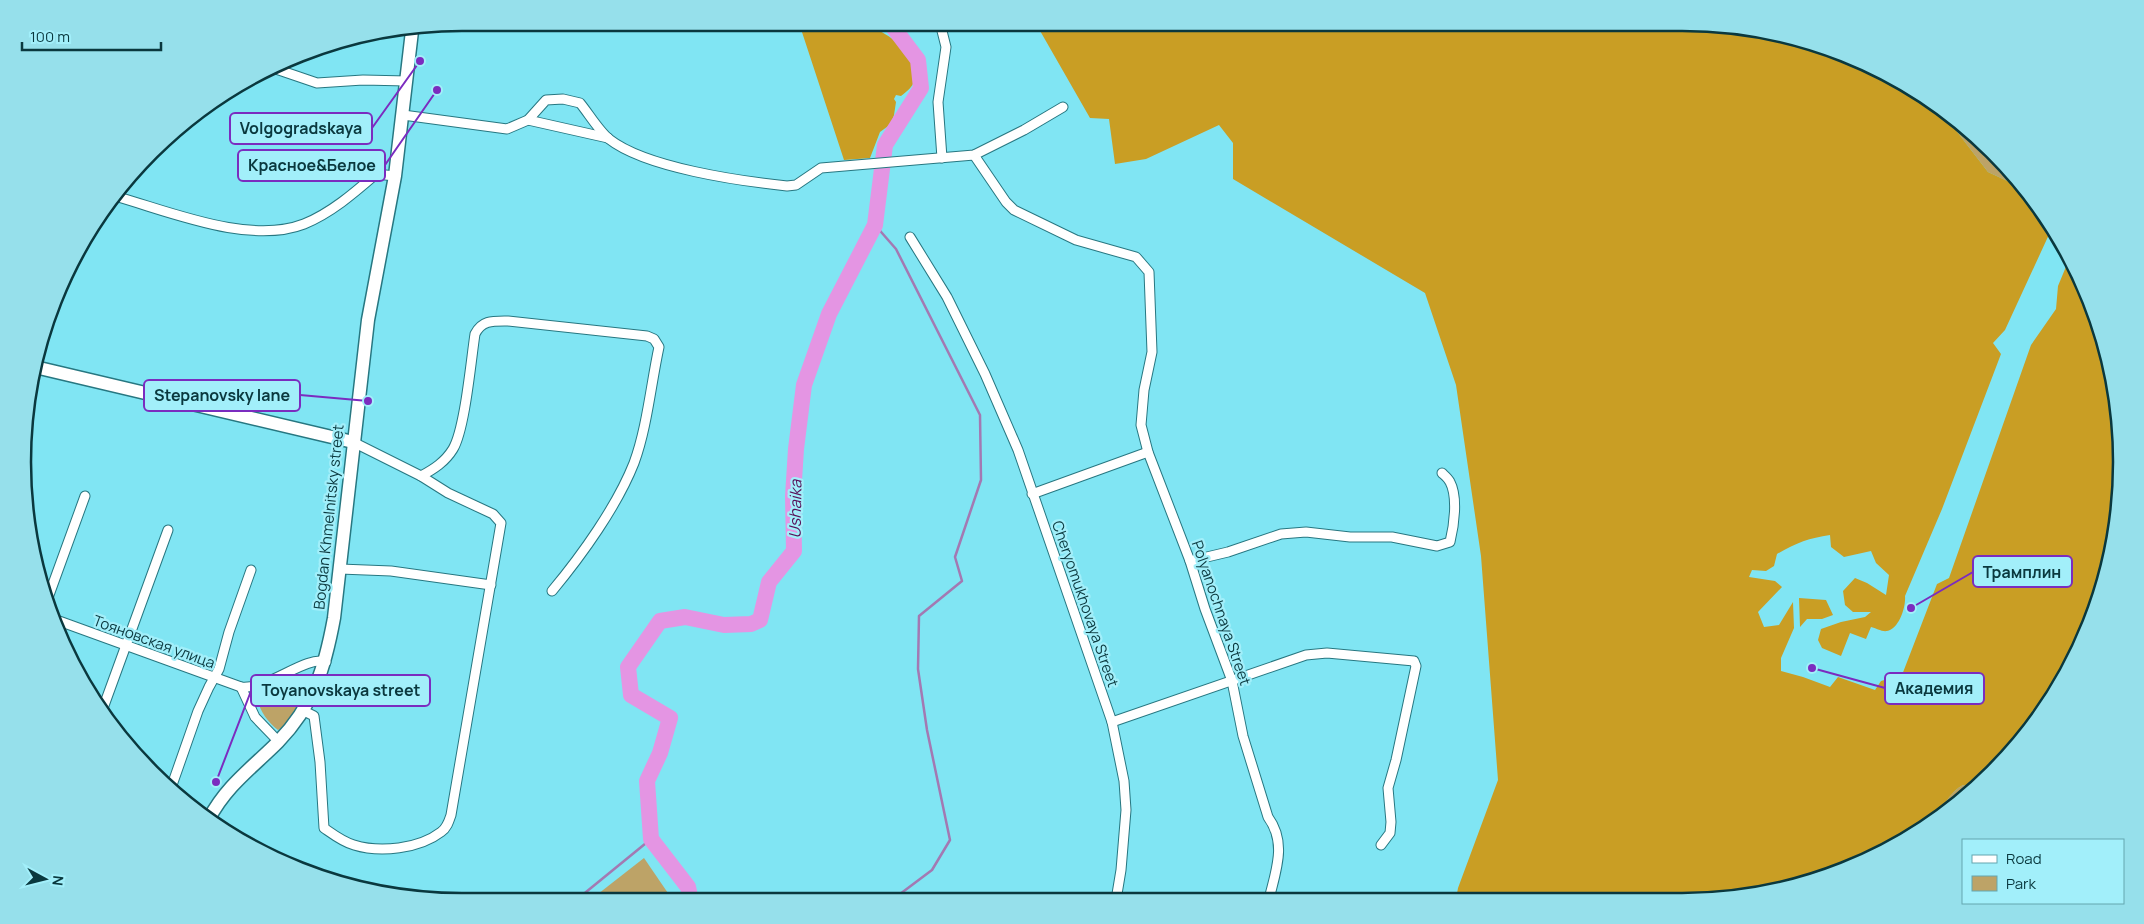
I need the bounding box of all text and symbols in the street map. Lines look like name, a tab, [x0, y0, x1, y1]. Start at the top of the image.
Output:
scale bar	[22, 20, 161, 52]
text: 100 m	[30, 26, 70, 47]
callout: Volgogradskaya	[230, 113, 372, 144]
text: Volgogradskaya	[240, 117, 362, 139]
callout: Красное&Белое	[238, 150, 385, 181]
text: Красное&Белое	[248, 154, 376, 176]
callout: Stepanovsky lane	[144, 380, 300, 411]
text: Stepanovsky lane	[154, 384, 290, 406]
street label: Bogdan Khmelnitsky street	[308, 423, 349, 611]
water label: Ushaika	[783, 478, 807, 538]
street label: Cheryomukhovaya Street	[1047, 518, 1124, 690]
street label: Polyanochnaya Street	[1187, 538, 1256, 688]
callout: Трамплин	[1973, 556, 2072, 587]
text: Трамплин	[1983, 561, 2061, 583]
street label: Тояновская улица	[90, 610, 218, 673]
callout: Академия	[1885, 673, 1984, 704]
callout: Toyanovskaya street	[251, 675, 430, 706]
text: Академия	[1895, 677, 1973, 699]
text: Toyanovskaya street	[262, 679, 421, 701]
legend	[1962, 839, 2124, 904]
text: Road	[2006, 848, 2042, 869]
north arrow	[20, 854, 70, 904]
text: Park	[2006, 873, 2036, 894]
text: N	[48, 874, 68, 887]

